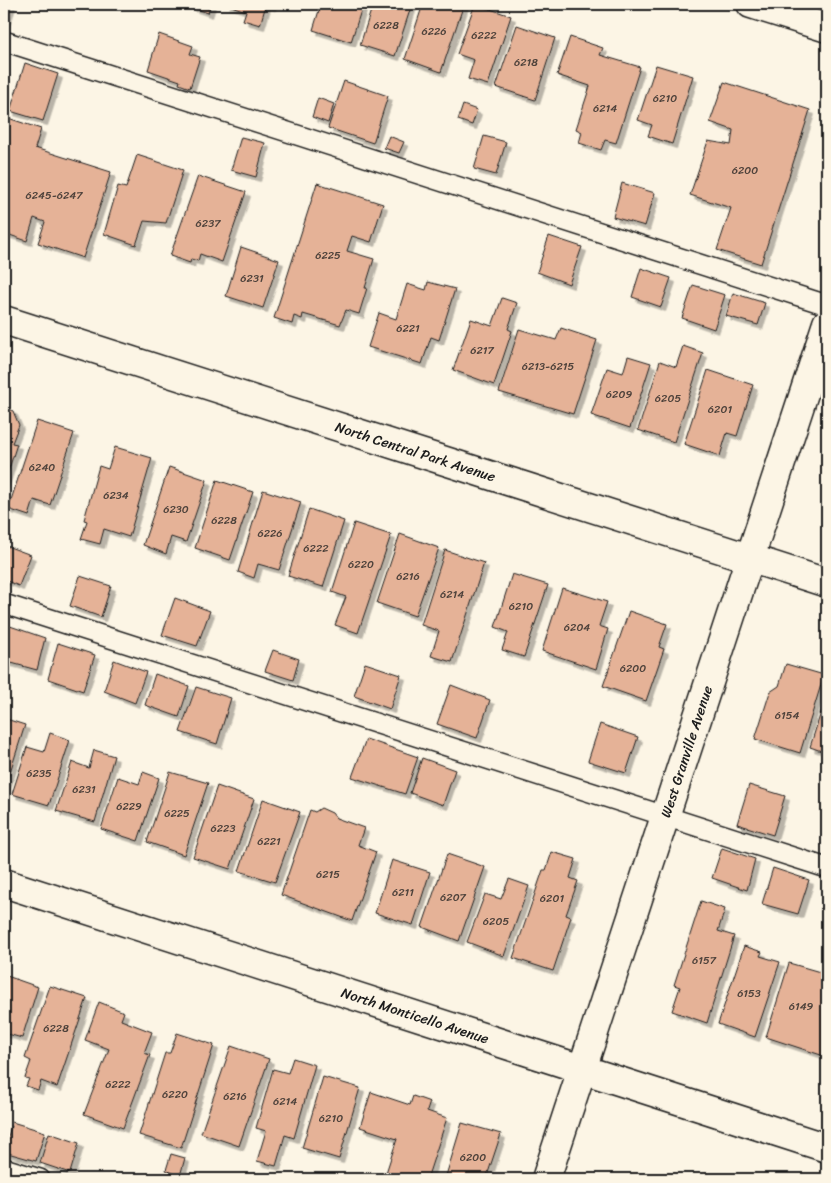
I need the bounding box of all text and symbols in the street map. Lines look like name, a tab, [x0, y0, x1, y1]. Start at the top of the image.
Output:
house number: 6228	[373, 16, 399, 35]
house number: 6226	[421, 22, 447, 41]
house number: 6222	[471, 26, 497, 45]
house number: 6218	[514, 53, 538, 72]
house number: 6210	[653, 89, 677, 108]
house number: 6214	[593, 99, 617, 118]
house number: 6200	[732, 161, 758, 180]
house number: 6245-6247	[25, 186, 83, 205]
house number: 6237	[196, 214, 221, 233]
house number: 6225	[315, 246, 341, 265]
house number: 6231	[240, 269, 264, 288]
house number: 6221	[396, 319, 420, 338]
house number: 6217	[470, 341, 495, 360]
house number: 6213-6215	[522, 357, 575, 376]
house number: 6209	[606, 385, 632, 404]
house number: 6205	[655, 389, 681, 408]
house number: 6201	[708, 400, 732, 419]
street label: North Central Park Avenue	[332, 415, 499, 489]
house number: 6240	[29, 458, 55, 477]
house number: 6234	[103, 486, 129, 505]
house number: 6230	[163, 500, 189, 519]
house number: 6228	[211, 511, 237, 530]
house number: 6226	[257, 524, 283, 543]
house number: 6222	[303, 539, 329, 558]
house number: 6220	[348, 555, 374, 574]
house number: 6216	[396, 567, 420, 586]
house number: 6214	[440, 585, 464, 604]
house number: 6210	[509, 597, 533, 616]
house number: 6204	[564, 618, 590, 637]
house number: 6200	[620, 659, 646, 678]
street label: West Granville Avenue	[653, 682, 720, 821]
house number: 6154	[775, 706, 799, 725]
house number: 6235	[26, 764, 52, 783]
house number: 6231	[72, 780, 96, 799]
house number: 6229	[116, 797, 142, 816]
house number: 6225	[164, 804, 190, 823]
house number: 6223	[211, 819, 235, 838]
house number: 6221	[257, 832, 281, 851]
house number: 6215	[316, 865, 340, 884]
house number: 6211	[392, 883, 414, 902]
house number: 6207	[440, 888, 467, 907]
house number: 6201	[540, 889, 564, 908]
house number: 6205	[483, 912, 509, 931]
house number: 6157	[692, 951, 717, 970]
street label: North Monticello Avenue	[338, 980, 492, 1051]
house number: 6153	[737, 984, 761, 1003]
house number: 6149	[789, 997, 814, 1016]
house number: 6228	[43, 1019, 69, 1038]
house number: 6222	[105, 1075, 131, 1094]
house number: 6220	[162, 1085, 188, 1104]
house number: 6216	[223, 1087, 247, 1106]
house number: 6214	[273, 1092, 297, 1111]
house number: 6210	[319, 1109, 343, 1128]
house number: 6200	[460, 1148, 486, 1167]

